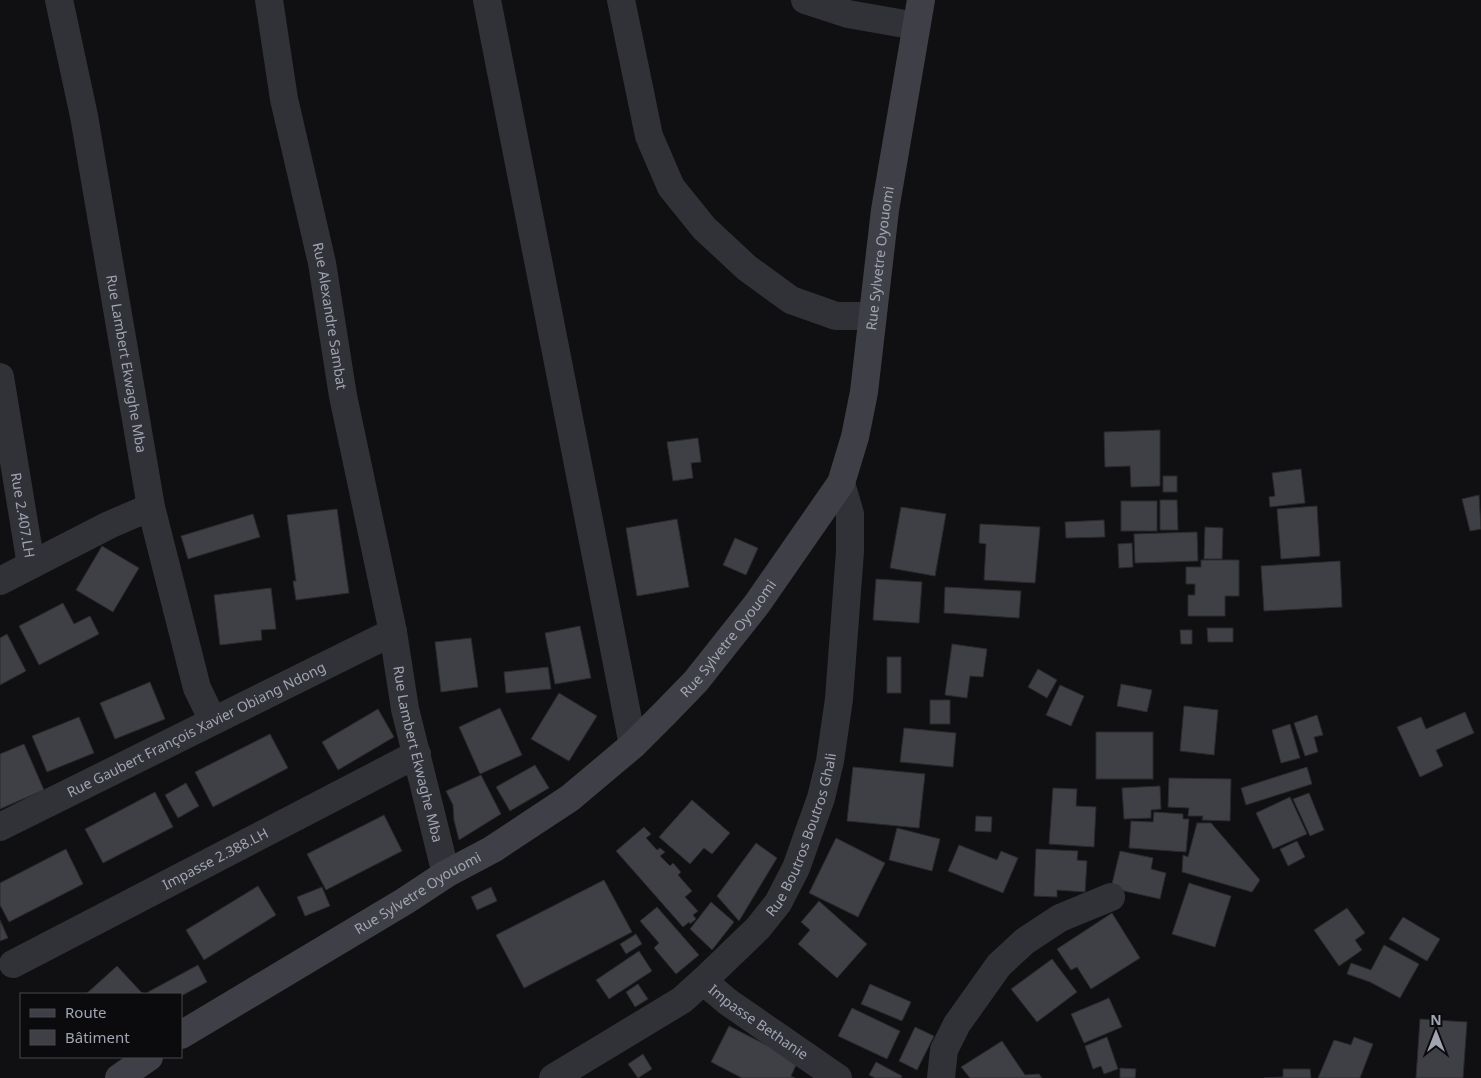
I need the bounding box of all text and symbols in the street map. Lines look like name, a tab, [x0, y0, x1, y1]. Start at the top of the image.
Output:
street label: Rue Sylvetre Oyouomi	[861, 185, 898, 331]
street label: Rue Alexandre Sambat	[309, 240, 352, 391]
street label: Rue Lambert Ekwaghe Mba	[102, 273, 152, 454]
street label: Rue 2.407.LH	[7, 471, 40, 559]
street label: Rue Sylvetre Oyouomi	[675, 576, 780, 701]
street label: Rue Gaubert François Xavier Obiang Ndong	[63, 657, 328, 801]
street label: Rue Lambert Ekwaghe Mba	[389, 664, 448, 844]
street label: Rue Boutros Boutros Ghali	[761, 752, 840, 920]
street label: Impasse 2.388.LH	[159, 823, 271, 894]
street label: Rue Sylvetre Oyouomi	[351, 847, 484, 938]
street label: Impasse Bethanie	[705, 980, 812, 1064]
legend	[20, 993, 182, 1058]
text: Route	[65, 1002, 107, 1022]
north arrow	[1411, 1008, 1461, 1058]
text: N	[1430, 1010, 1442, 1029]
text: Bâtiment	[65, 1027, 130, 1047]

